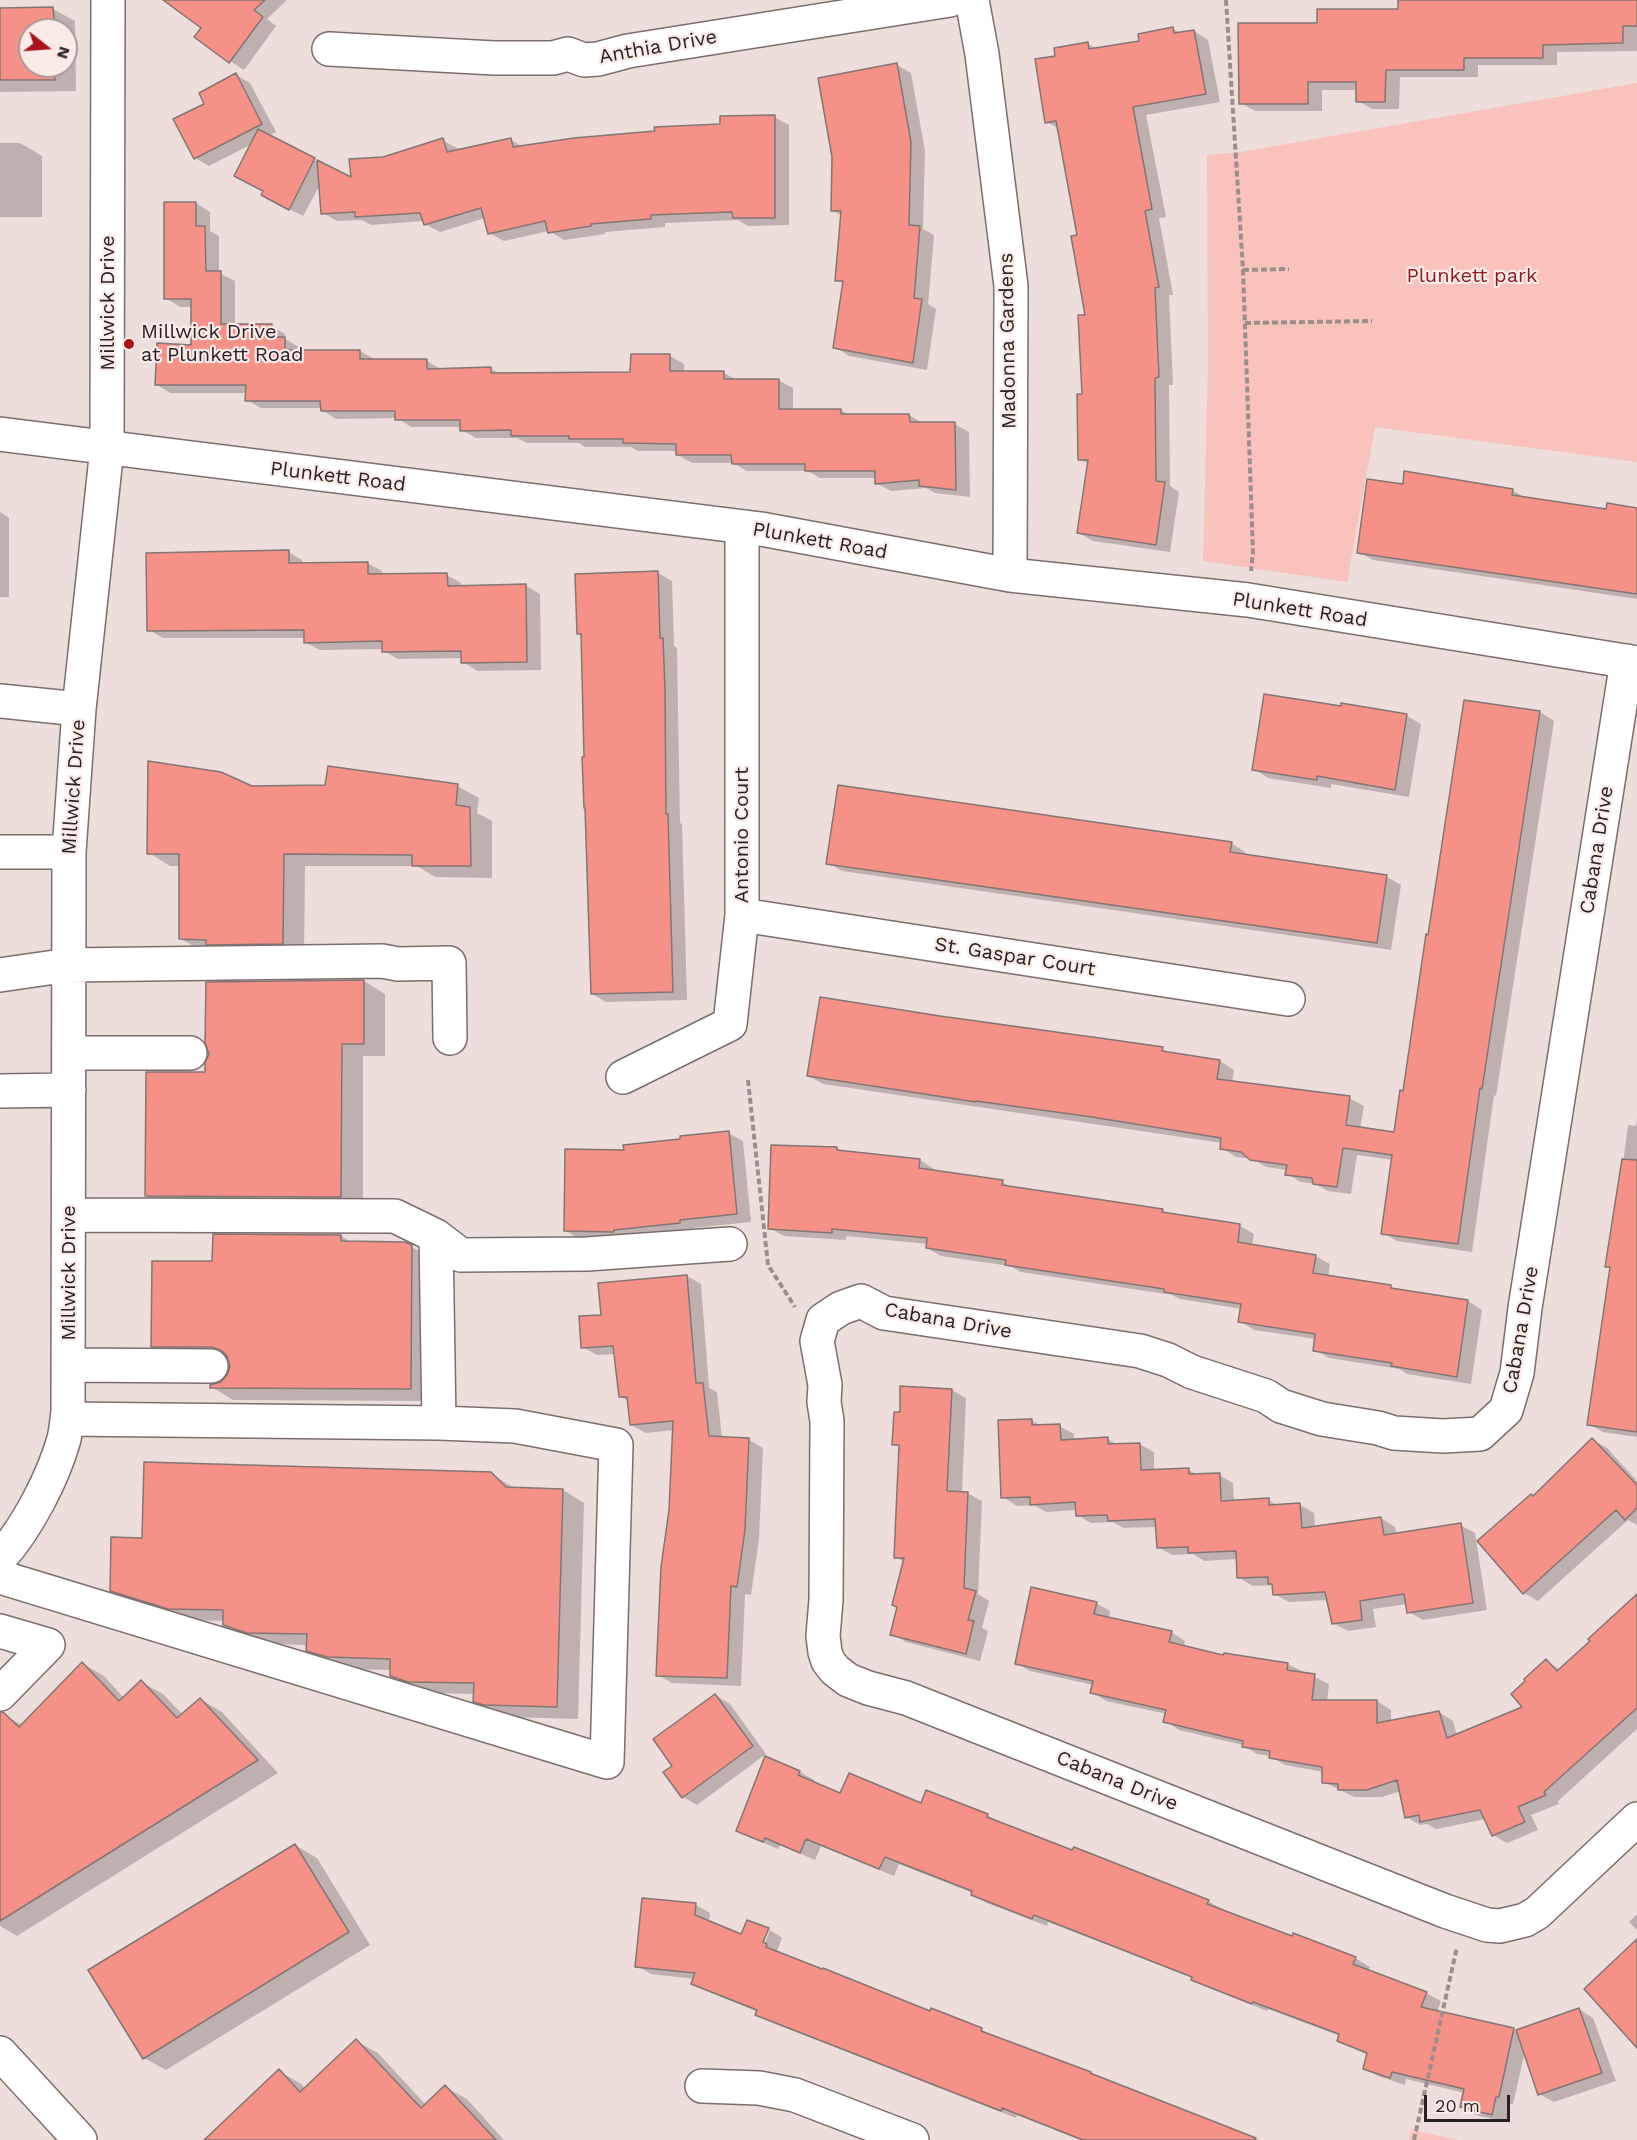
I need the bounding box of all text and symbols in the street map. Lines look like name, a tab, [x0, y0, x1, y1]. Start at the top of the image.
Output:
north arrow	[18, 18, 78, 78]
street label: Anthia Drive	[597, 25, 719, 69]
text: N	[53, 44, 75, 61]
street label: Millwick Drive	[96, 235, 120, 371]
street label: Madonna Gardens	[994, 253, 1022, 429]
park label: Plunkett park	[1407, 264, 1537, 288]
place label: Millwick Drive at Plunkett Road	[141, 320, 303, 367]
marker: Millwick Drive at Plunkett Road	[122, 337, 136, 351]
street label: Plunkett Road	[269, 457, 407, 497]
street label: Plunkett Road	[751, 517, 889, 565]
street label: Plunkett Road	[1231, 587, 1369, 633]
street label: Millwick Drive	[57, 719, 91, 855]
street label: Antonio Court	[730, 767, 754, 903]
street label: Cabana Drive	[1575, 784, 1619, 916]
street label: St. Gaspar Court	[933, 932, 1097, 982]
street label: Millwick Drive	[57, 1205, 81, 1341]
street label: Cabana Drive	[1498, 1264, 1544, 1396]
street label: Cabana Drive	[882, 1298, 1014, 1344]
street label: Cabana Drive	[1053, 1746, 1181, 1816]
scale bar	[1427, 2083, 1512, 2121]
text: 20 m	[1435, 2095, 1480, 2116]

